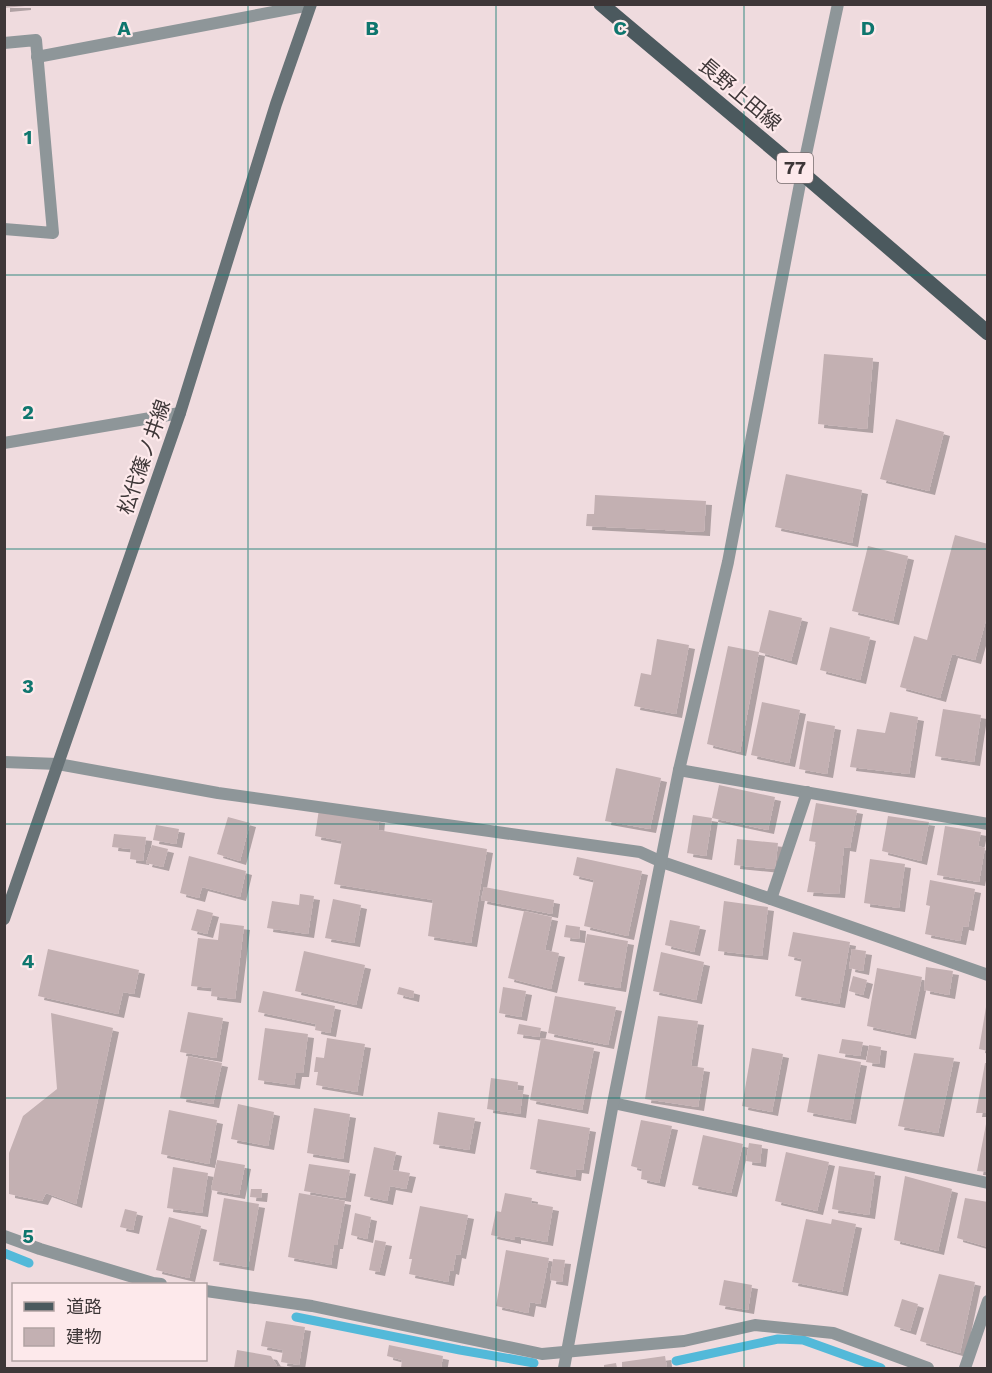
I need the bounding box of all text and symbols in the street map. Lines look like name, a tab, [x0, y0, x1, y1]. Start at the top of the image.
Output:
text: A	[117, 16, 131, 40]
text: B	[365, 16, 379, 40]
text: C	[613, 16, 627, 40]
text: D	[861, 16, 875, 40]
street label: 長野上田線	[694, 53, 786, 135]
text: 1	[24, 125, 32, 149]
road number: 77	[777, 153, 813, 183]
street label: 松代篠ノ井線	[113, 396, 175, 518]
text: 2	[22, 400, 34, 424]
text: 3	[22, 674, 34, 698]
text: 4	[22, 949, 35, 973]
text: 5	[22, 1224, 34, 1248]
legend	[12, 1283, 207, 1361]
text: 道路	[66, 1296, 102, 1317]
text: 建物	[66, 1326, 102, 1347]

